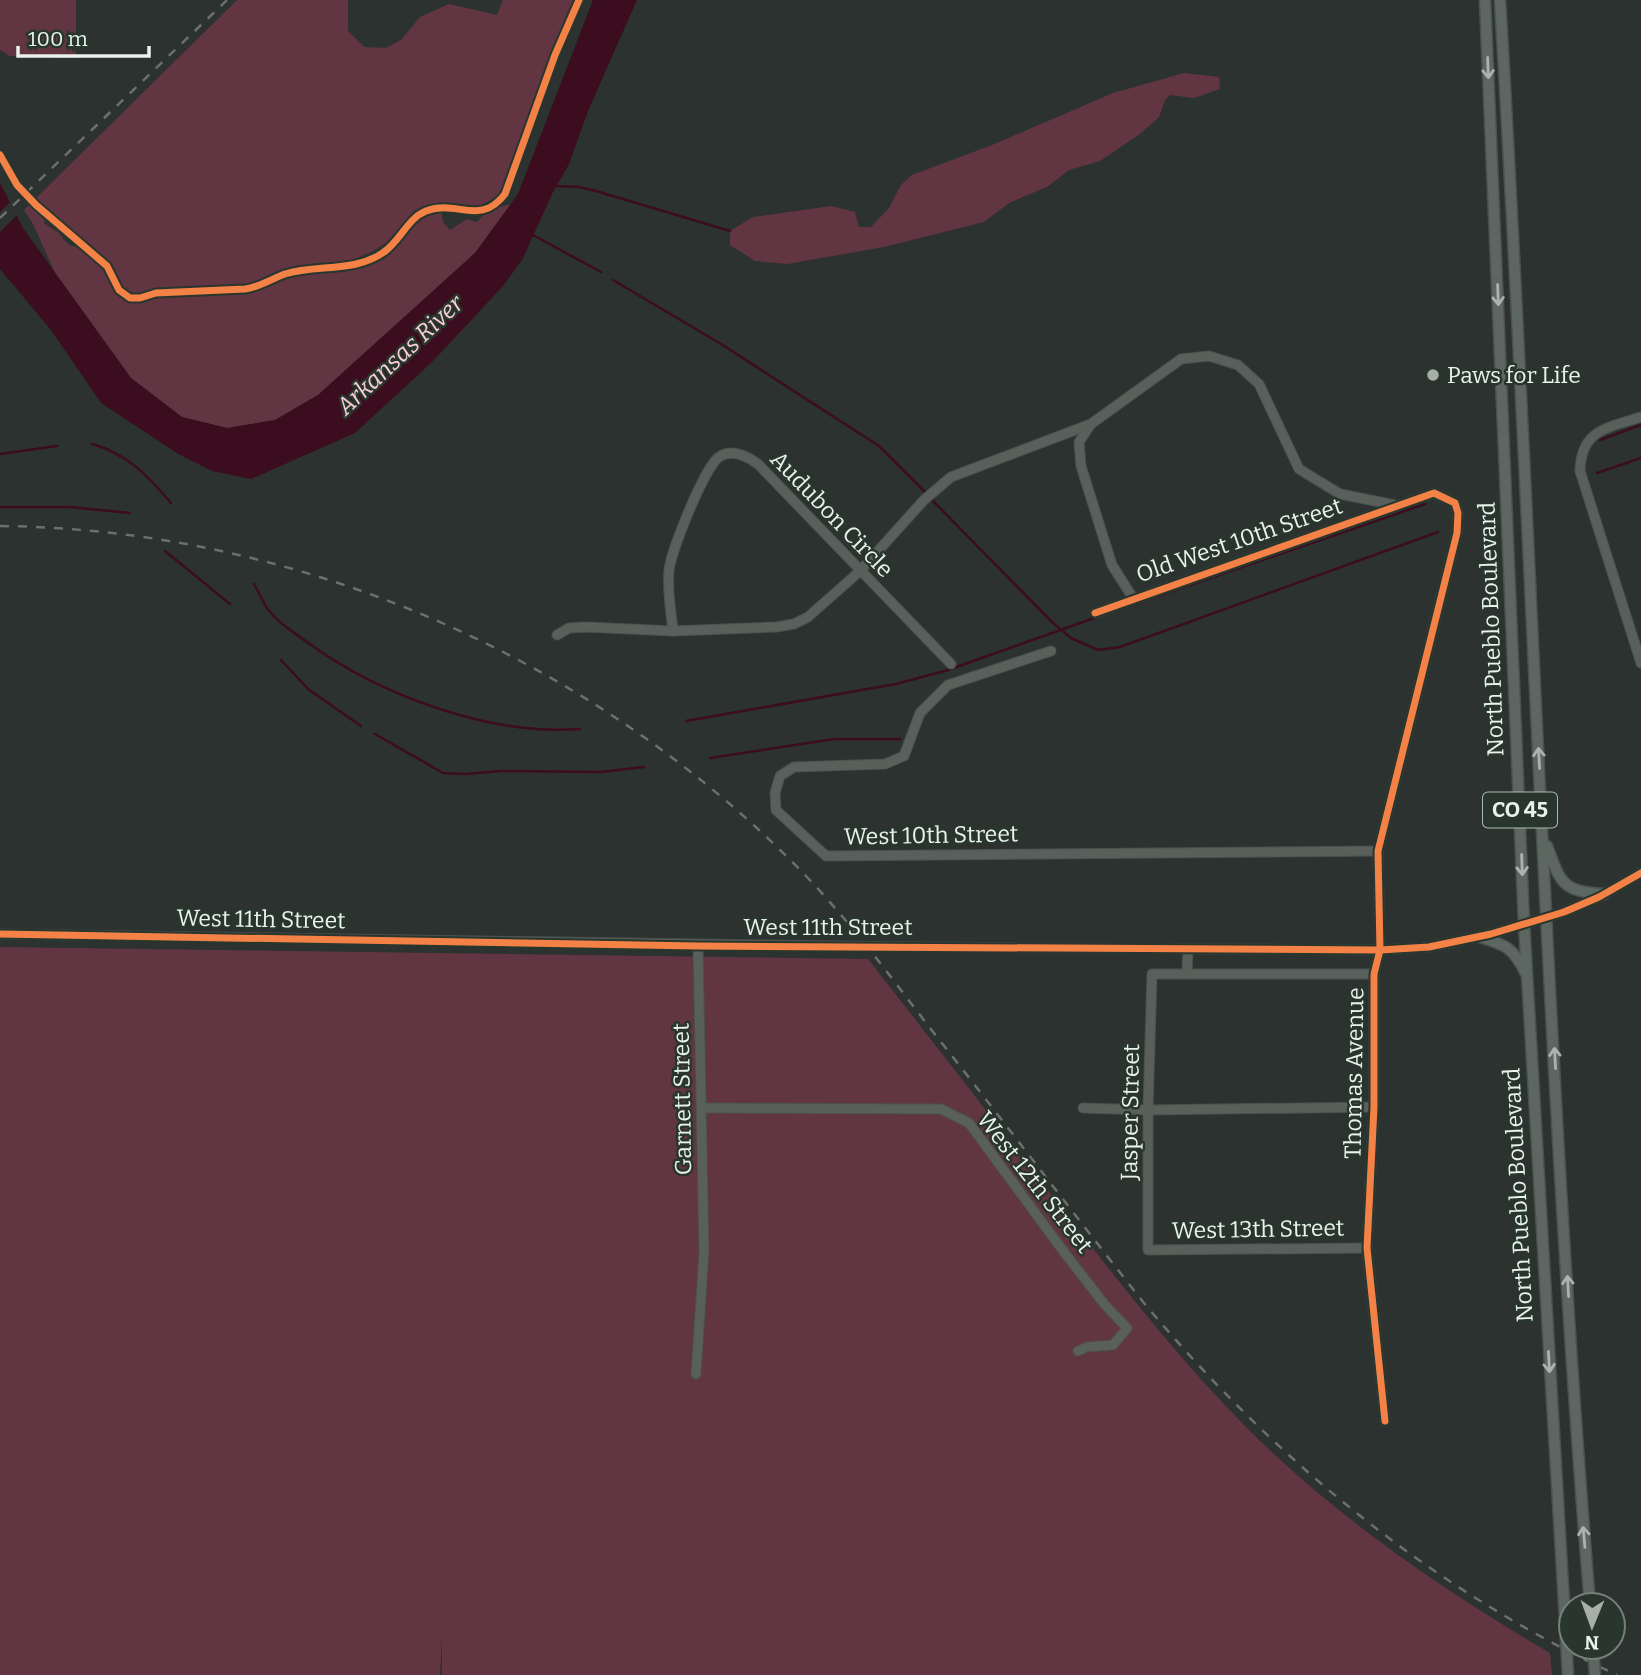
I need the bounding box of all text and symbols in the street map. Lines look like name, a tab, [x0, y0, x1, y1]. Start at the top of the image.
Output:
scale bar	[18, 14, 149, 58]
text: 100 m	[28, 26, 88, 52]
one-way arrow	[1481, 56, 1494, 79]
one-way arrow	[1491, 284, 1504, 307]
water label: Arkansas River	[330, 289, 470, 421]
place label: Paws for Life	[1447, 361, 1581, 389]
marker: Paws for Life	[1425, 367, 1441, 383]
street label: Audubon Circle	[765, 445, 899, 583]
street label: Old West 10th Street	[1132, 492, 1346, 588]
street label: North Pueblo Boulevard	[1473, 501, 1509, 757]
one-way arrow	[1532, 747, 1545, 770]
road number: CO 45	[1483, 792, 1557, 828]
street label: West 10th Street	[844, 819, 1018, 851]
one-way arrow	[1515, 854, 1528, 877]
street label: West 11th Street	[176, 904, 346, 934]
street label: West 11th Street	[744, 913, 912, 941]
street label: Thomas Avenue	[1339, 987, 1369, 1159]
street label: Garnett Street	[667, 1023, 697, 1175]
street label: Jasper Street	[1115, 1043, 1145, 1182]
one-way arrow	[1548, 1048, 1561, 1070]
street label: North Pueblo Boulevard	[1497, 1067, 1539, 1323]
street label: West 12th Street	[971, 1106, 1099, 1258]
street label: West 13th Street	[1172, 1213, 1344, 1245]
one-way arrow	[1561, 1275, 1574, 1297]
one-way arrow	[1542, 1350, 1555, 1373]
one-way arrow	[1577, 1526, 1590, 1549]
north arrow	[1557, 1591, 1627, 1661]
text: N	[1584, 1631, 1599, 1654]

